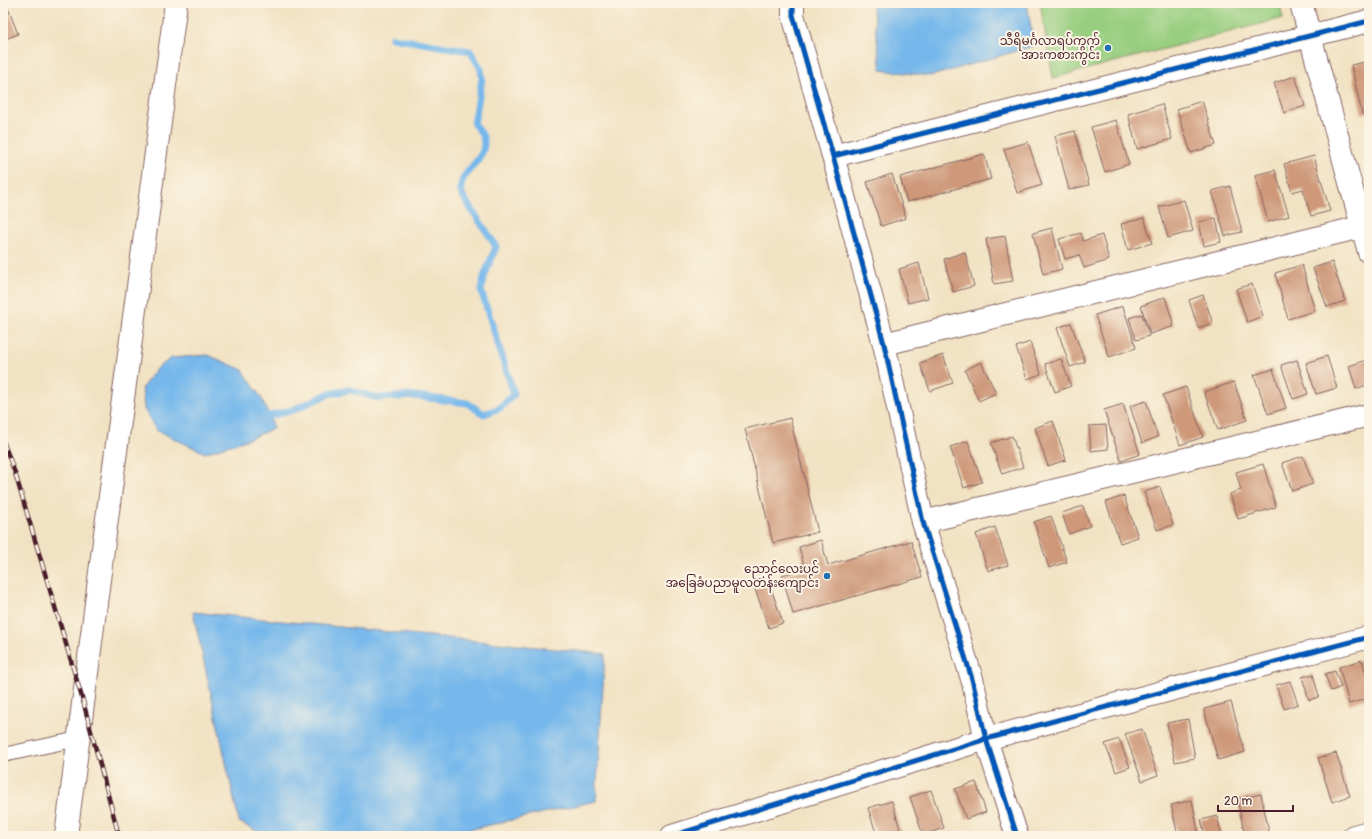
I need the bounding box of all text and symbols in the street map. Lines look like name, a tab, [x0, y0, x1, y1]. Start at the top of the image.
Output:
place label: သီရိမင်္ဂလာရပ်ကွက် အားကစားကွင်း	[1000, 32, 1100, 65]
marker: သီရိမင်္ဂလာရပ်ကွက် အားကစားကွင်း	[1103, 43, 1113, 53]
place label: ညောင်လေးပင် အခြေခံပညာမူလတန်းကျောင်း	[665, 560, 819, 593]
marker: ညောင်လေးပင် အခြေခံပညာမူလတန်းကျောင်း	[822, 571, 832, 581]
scale bar	[1218, 787, 1293, 813]
text: 20 m	[1224, 794, 1253, 809]

